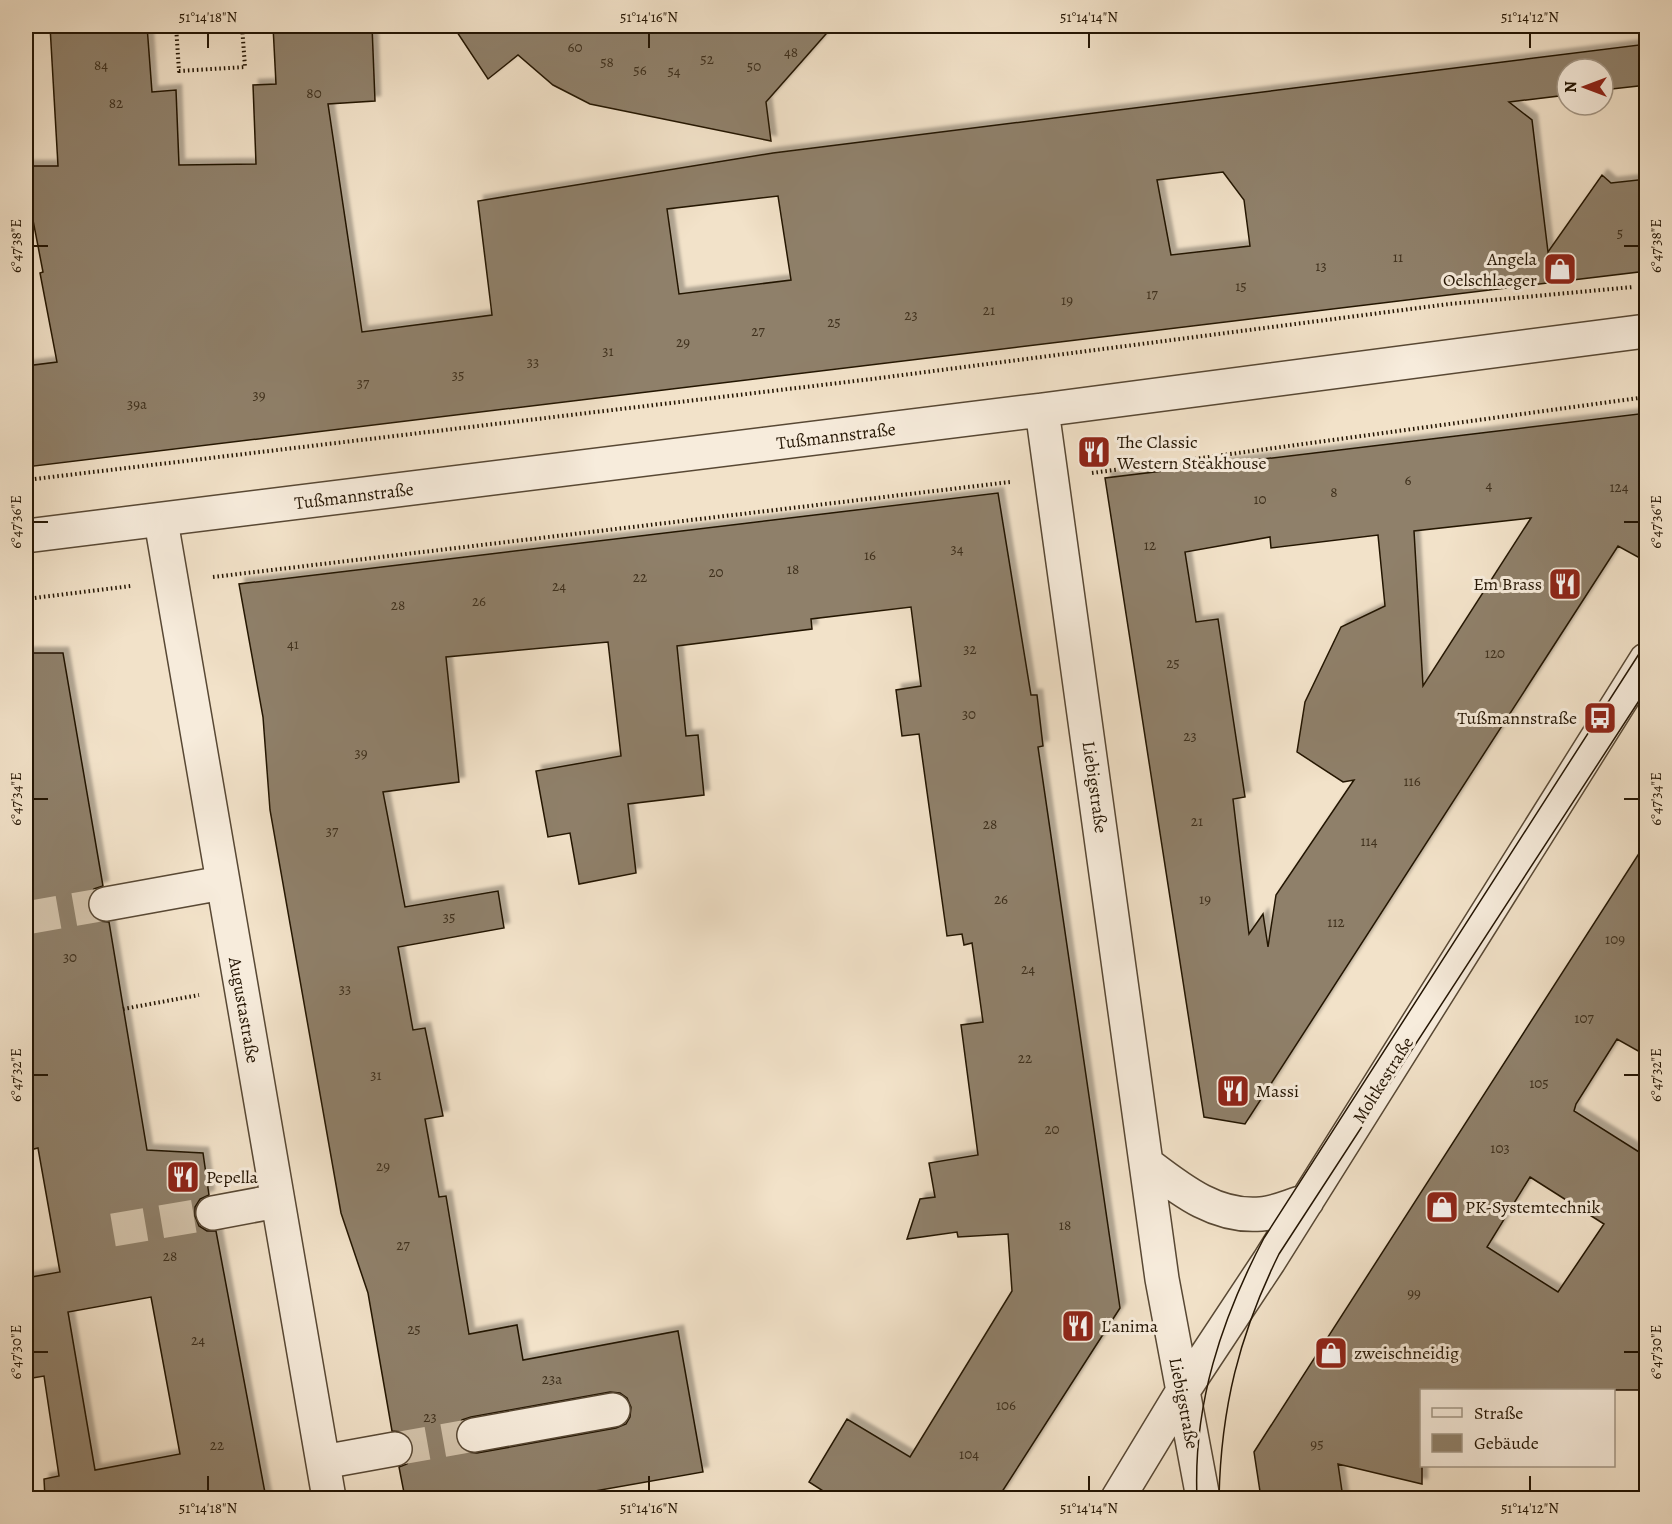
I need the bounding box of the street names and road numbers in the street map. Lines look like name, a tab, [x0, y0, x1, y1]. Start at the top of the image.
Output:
street label: Tußmannstraße	[775, 417, 897, 455]
street label: Tußmannstraße	[293, 477, 415, 515]
street label: Liebigstraße	[1077, 740, 1113, 834]
street label: Augustastraße	[223, 954, 265, 1065]
street label: Moltkestraße	[1347, 1032, 1419, 1128]
street label: Liebigstraße	[1163, 1355, 1205, 1451]

